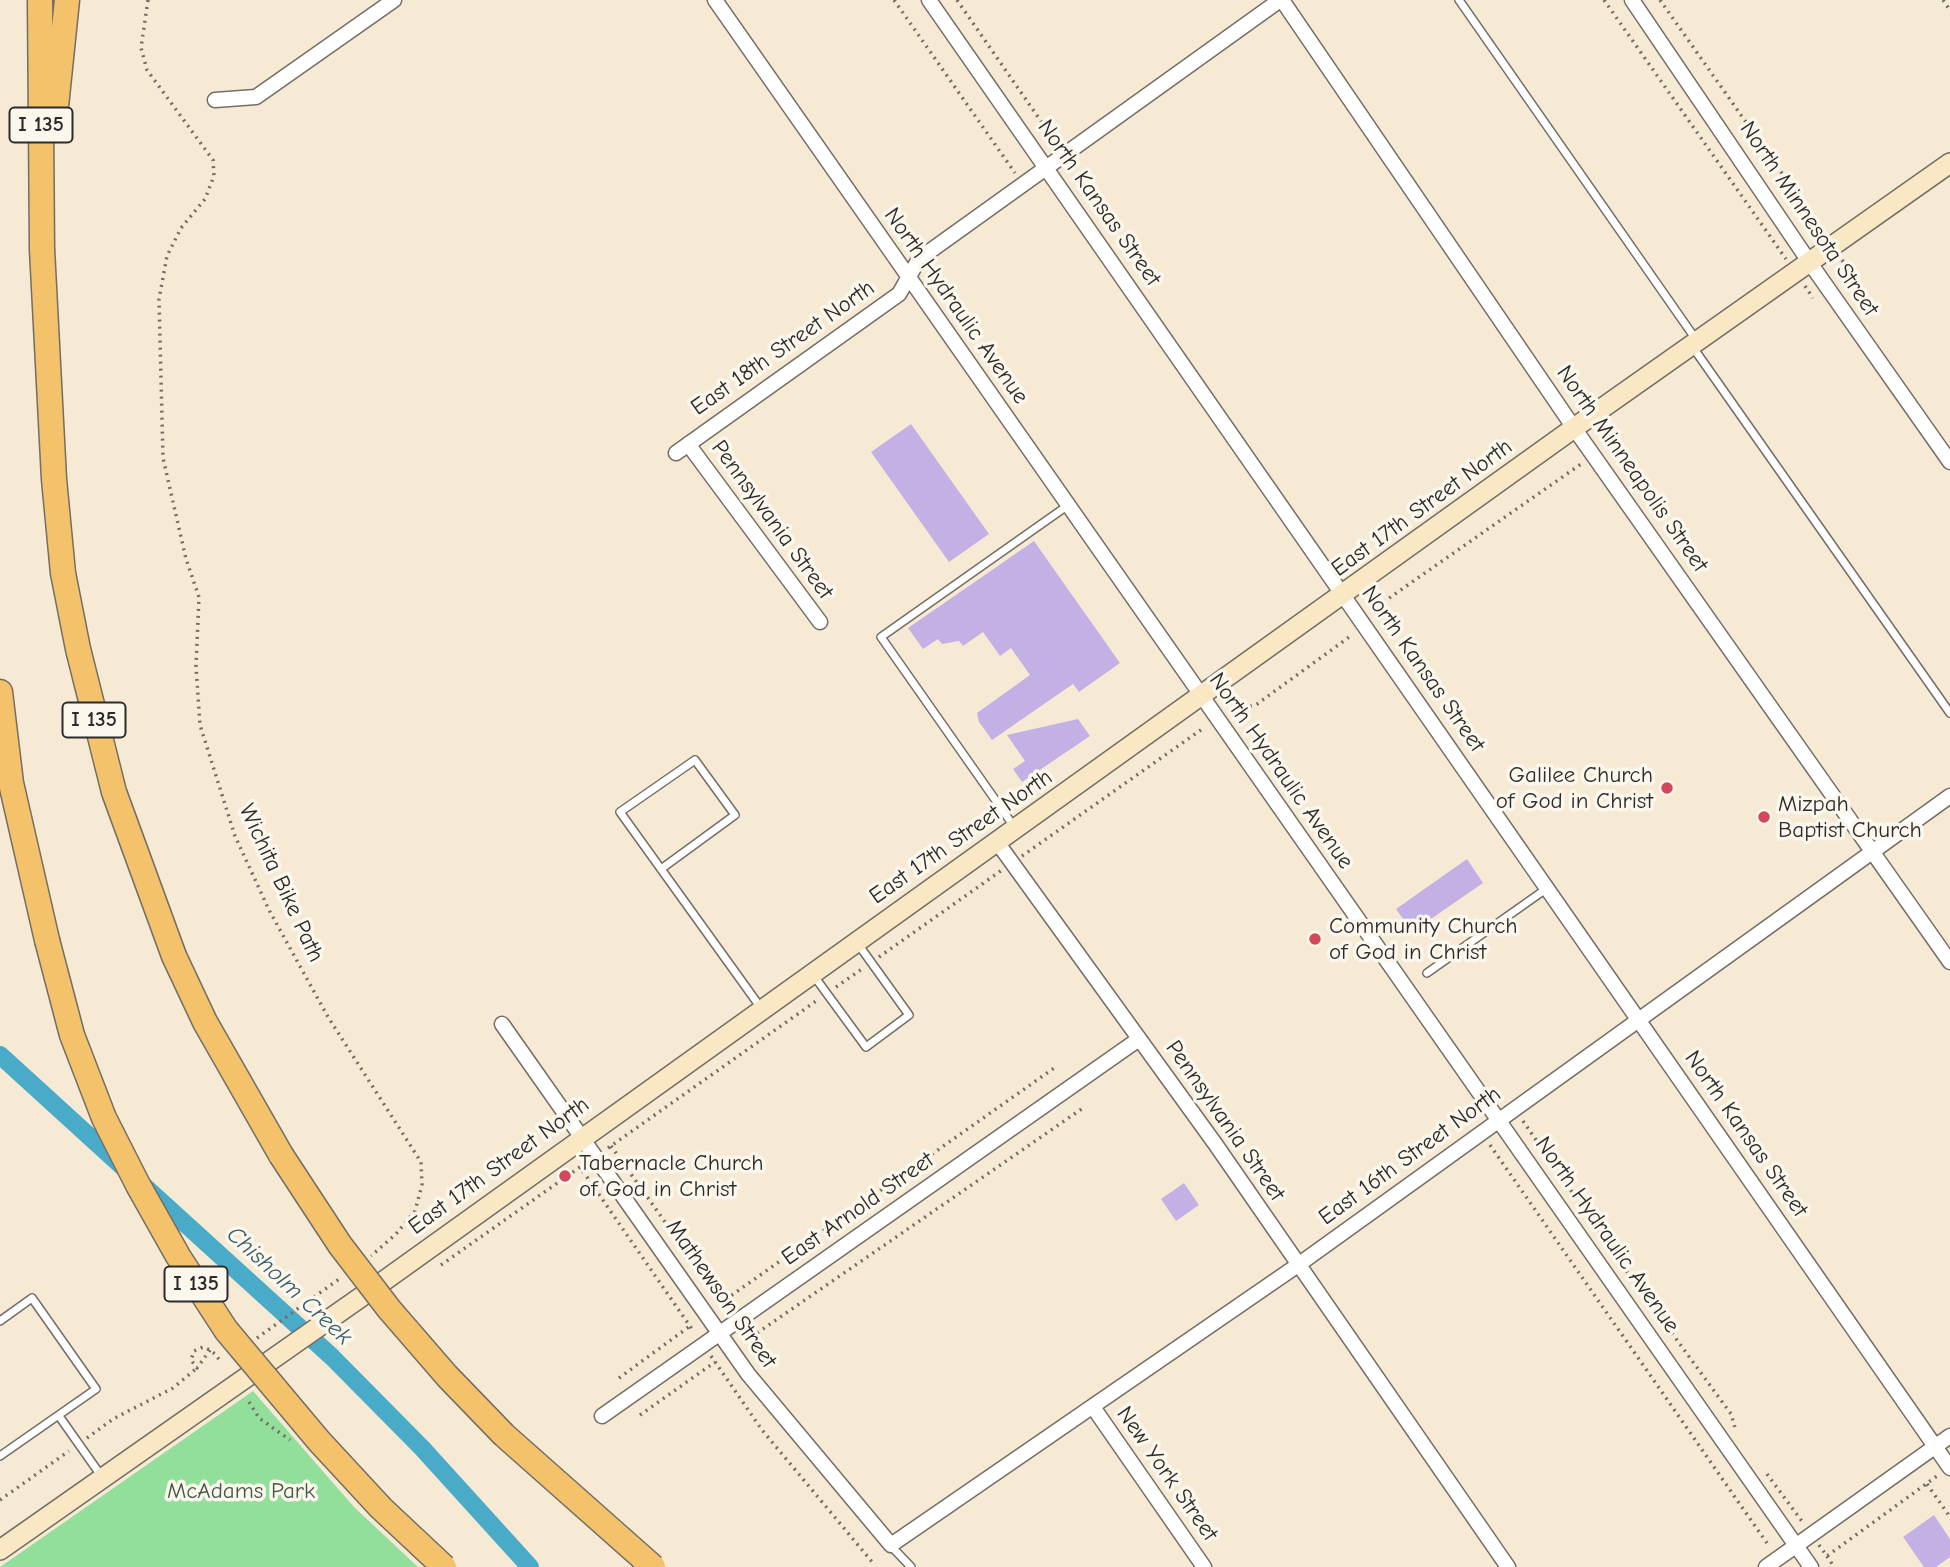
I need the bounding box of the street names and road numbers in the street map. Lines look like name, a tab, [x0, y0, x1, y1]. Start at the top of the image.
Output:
road number: I 135	[9, 108, 72, 142]
street label: North Kansas Street	[1031, 115, 1167, 291]
street label: North Minnesota Street	[1734, 116, 1884, 322]
street label: North Hydraulic Avenue	[878, 203, 1034, 409]
street label: East 18th Street North	[686, 274, 880, 422]
street label: North Minneapolis Street	[1550, 360, 1714, 578]
street label: East 17th Street North	[1326, 433, 1518, 583]
street label: Pennsylvania Street	[705, 435, 839, 605]
street label: North Kansas Street	[1355, 581, 1491, 757]
street label: North Hydraulic Avenue	[1203, 668, 1359, 874]
road number: I 135	[62, 702, 126, 738]
street label: East 17th Street North	[864, 764, 1058, 910]
street label: Wichita Bike Path	[232, 800, 330, 966]
street label: Pennsylvania Street	[1159, 1035, 1291, 1207]
street label: North Kansas Street	[1678, 1046, 1814, 1222]
street label: East 16th Street North	[1314, 1081, 1506, 1231]
street label: East 17th Street North	[403, 1091, 595, 1241]
street label: North Hydraulic Avenue	[1529, 1132, 1685, 1338]
street label: East Arnold Street	[777, 1146, 939, 1272]
street label: Mathewson Street	[660, 1214, 782, 1374]
road number: I 135	[164, 1266, 228, 1302]
street label: New York Street	[1110, 1401, 1224, 1547]

